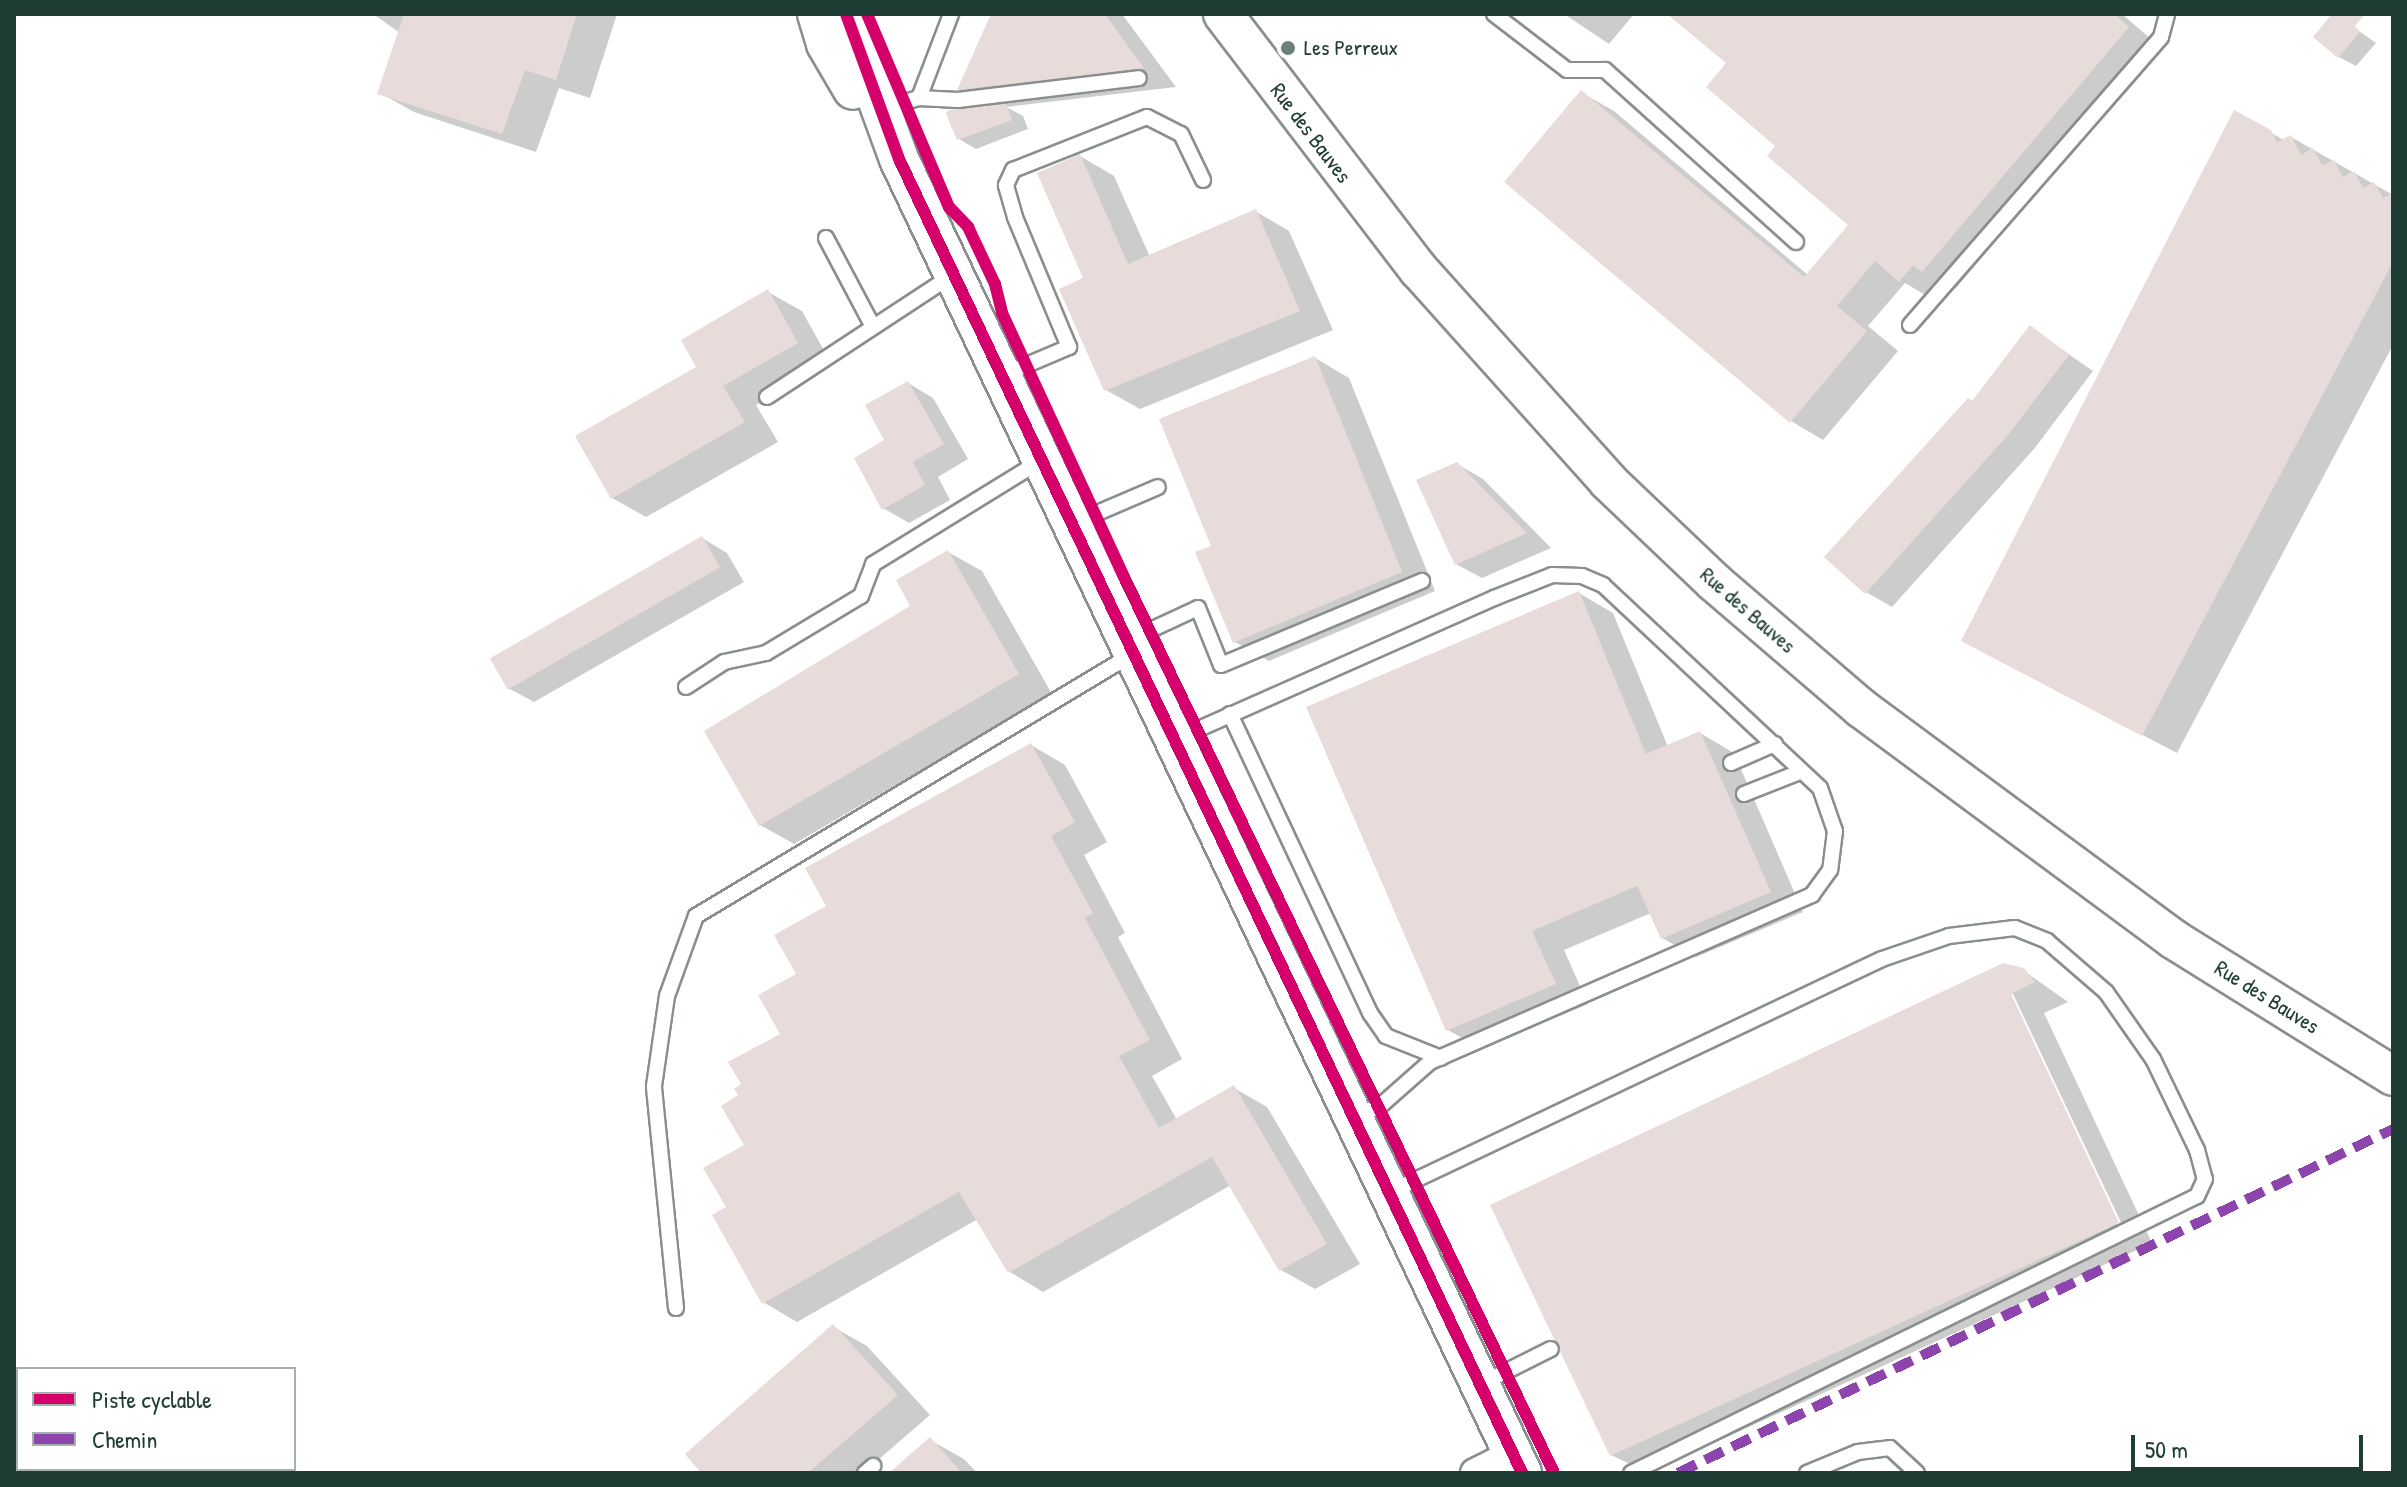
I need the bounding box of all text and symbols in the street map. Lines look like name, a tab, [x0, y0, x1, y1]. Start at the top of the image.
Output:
place label: Les Perreux	[1304, 35, 1398, 61]
marker: Les Perreux	[1279, 39, 1297, 57]
street label: Rue des Bauves	[1265, 78, 1357, 188]
street label: Rue des Bauves	[1695, 561, 1801, 659]
street label: Rue des Bauves	[2210, 955, 2324, 1039]
legend	[16, 1367, 296, 1471]
text: Piste cyclable	[92, 1383, 212, 1415]
scale bar	[2135, 1419, 2367, 1469]
text: Chemin	[92, 1423, 157, 1455]
text: 50 m	[2145, 1433, 2188, 1465]

